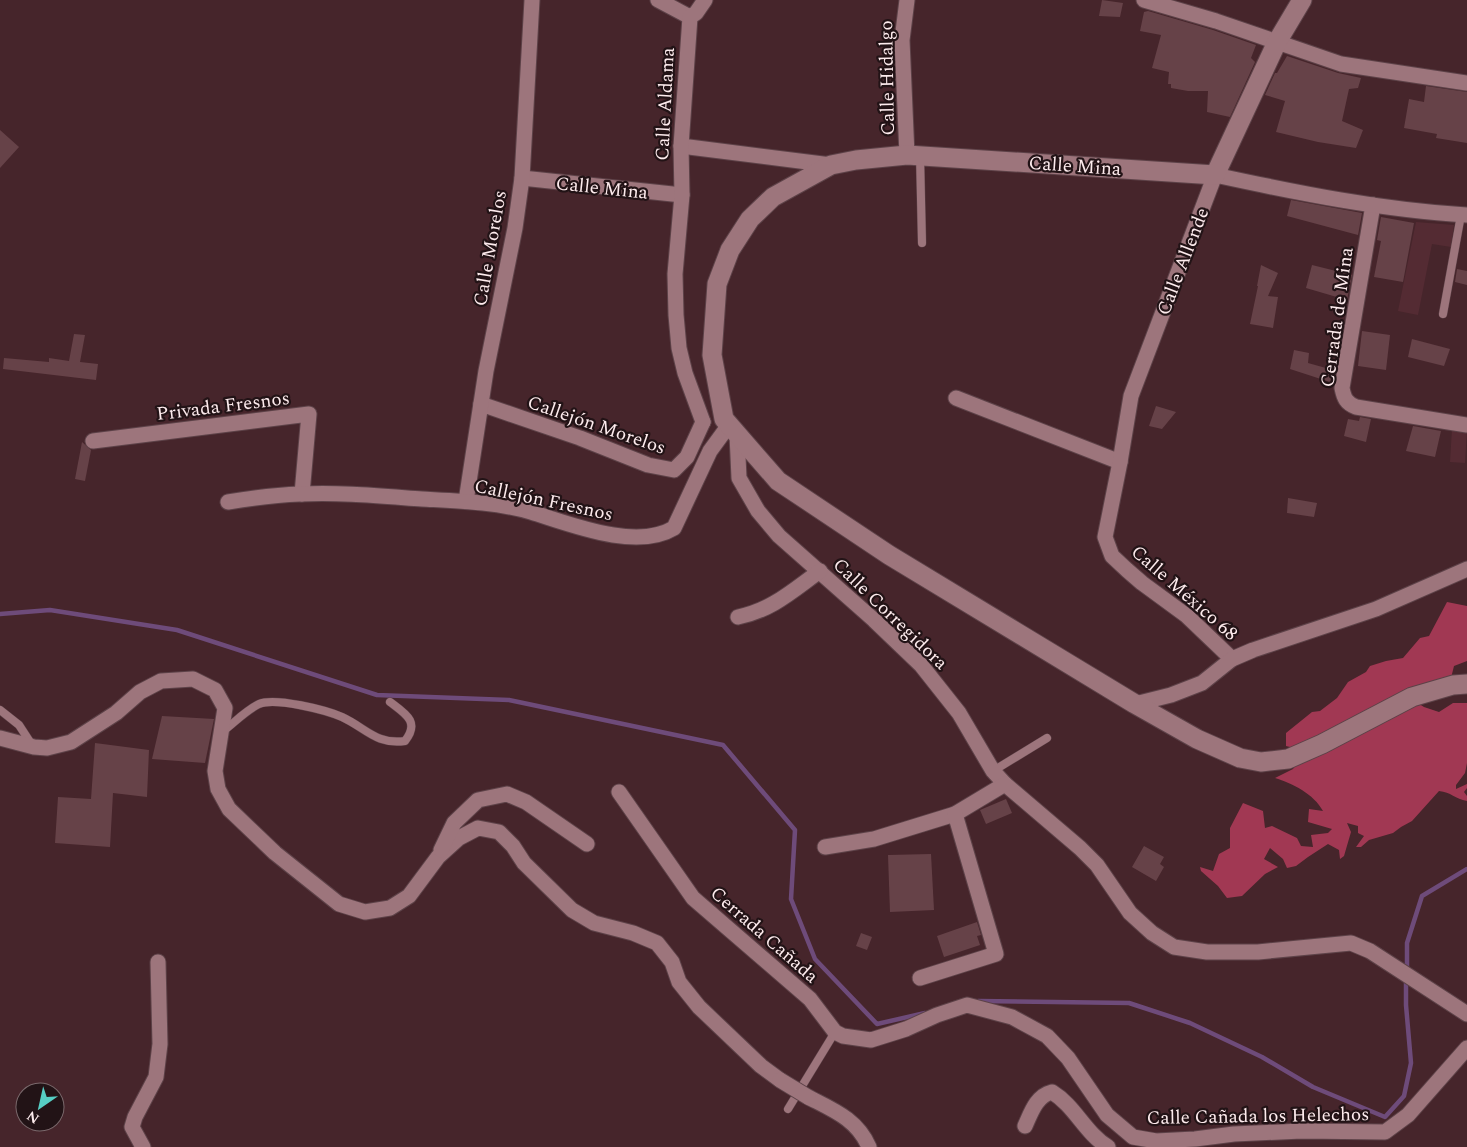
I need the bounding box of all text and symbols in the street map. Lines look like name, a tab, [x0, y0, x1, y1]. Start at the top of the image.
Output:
street label: Calle Hidalgo	[872, 20, 903, 136]
street label: Calle Aldama	[648, 46, 683, 161]
street label: Calle Mina	[1028, 149, 1123, 184]
street label: Calle Mina	[554, 169, 650, 208]
street label: Calle Morelos	[466, 188, 515, 309]
street label: Calle Allende	[1150, 203, 1217, 320]
street label: Cerrada de Mina	[1313, 245, 1362, 389]
street label: Privada Fresnos	[155, 384, 291, 429]
street label: Callejón Morelos	[523, 388, 670, 463]
street label: Callejón Fresnos	[472, 472, 616, 529]
street label: Calle México 68	[1124, 538, 1244, 648]
street label: Calle Corregidora	[826, 551, 955, 677]
street label: Cerrada Cañada	[703, 880, 825, 991]
north arrow	[15, 1082, 65, 1132]
street label: Calle Cañada los Helechos	[1146, 1100, 1370, 1133]
text: N	[22, 1105, 44, 1129]

